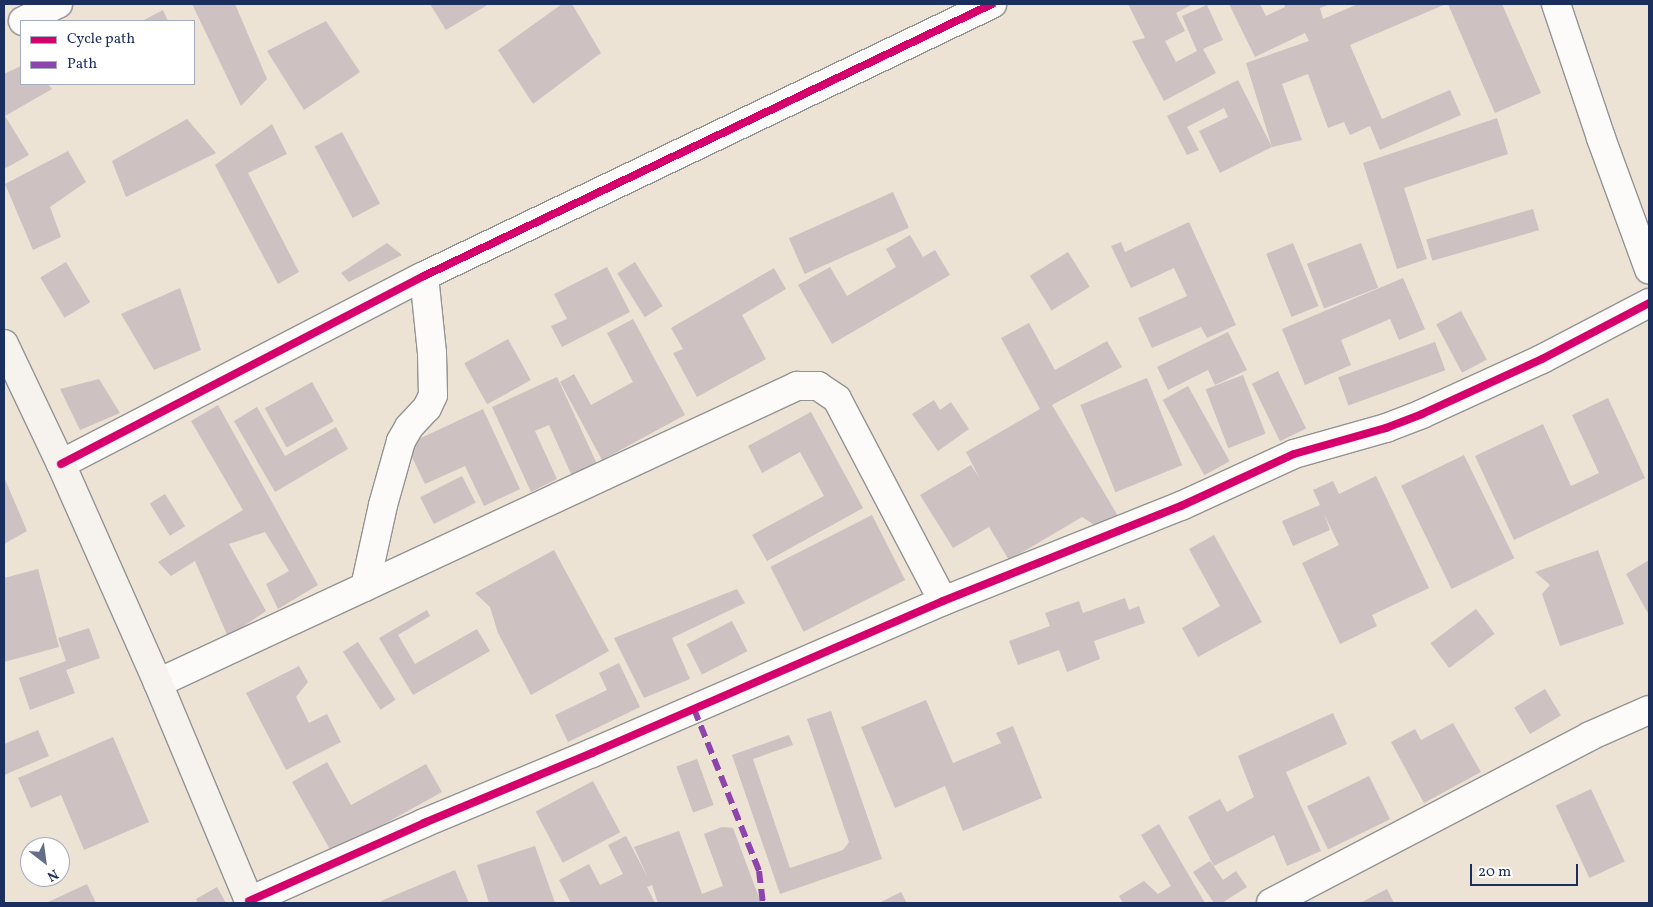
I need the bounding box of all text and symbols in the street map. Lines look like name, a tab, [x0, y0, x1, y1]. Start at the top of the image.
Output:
legend	[20, 20, 195, 85]
text: Cycle path	[67, 29, 135, 50]
text: Path	[67, 54, 97, 75]
north arrow	[20, 837, 70, 887]
scale bar	[1473, 854, 1580, 886]
text: 20 m	[1478, 862, 1511, 883]
text: N	[43, 864, 61, 885]

